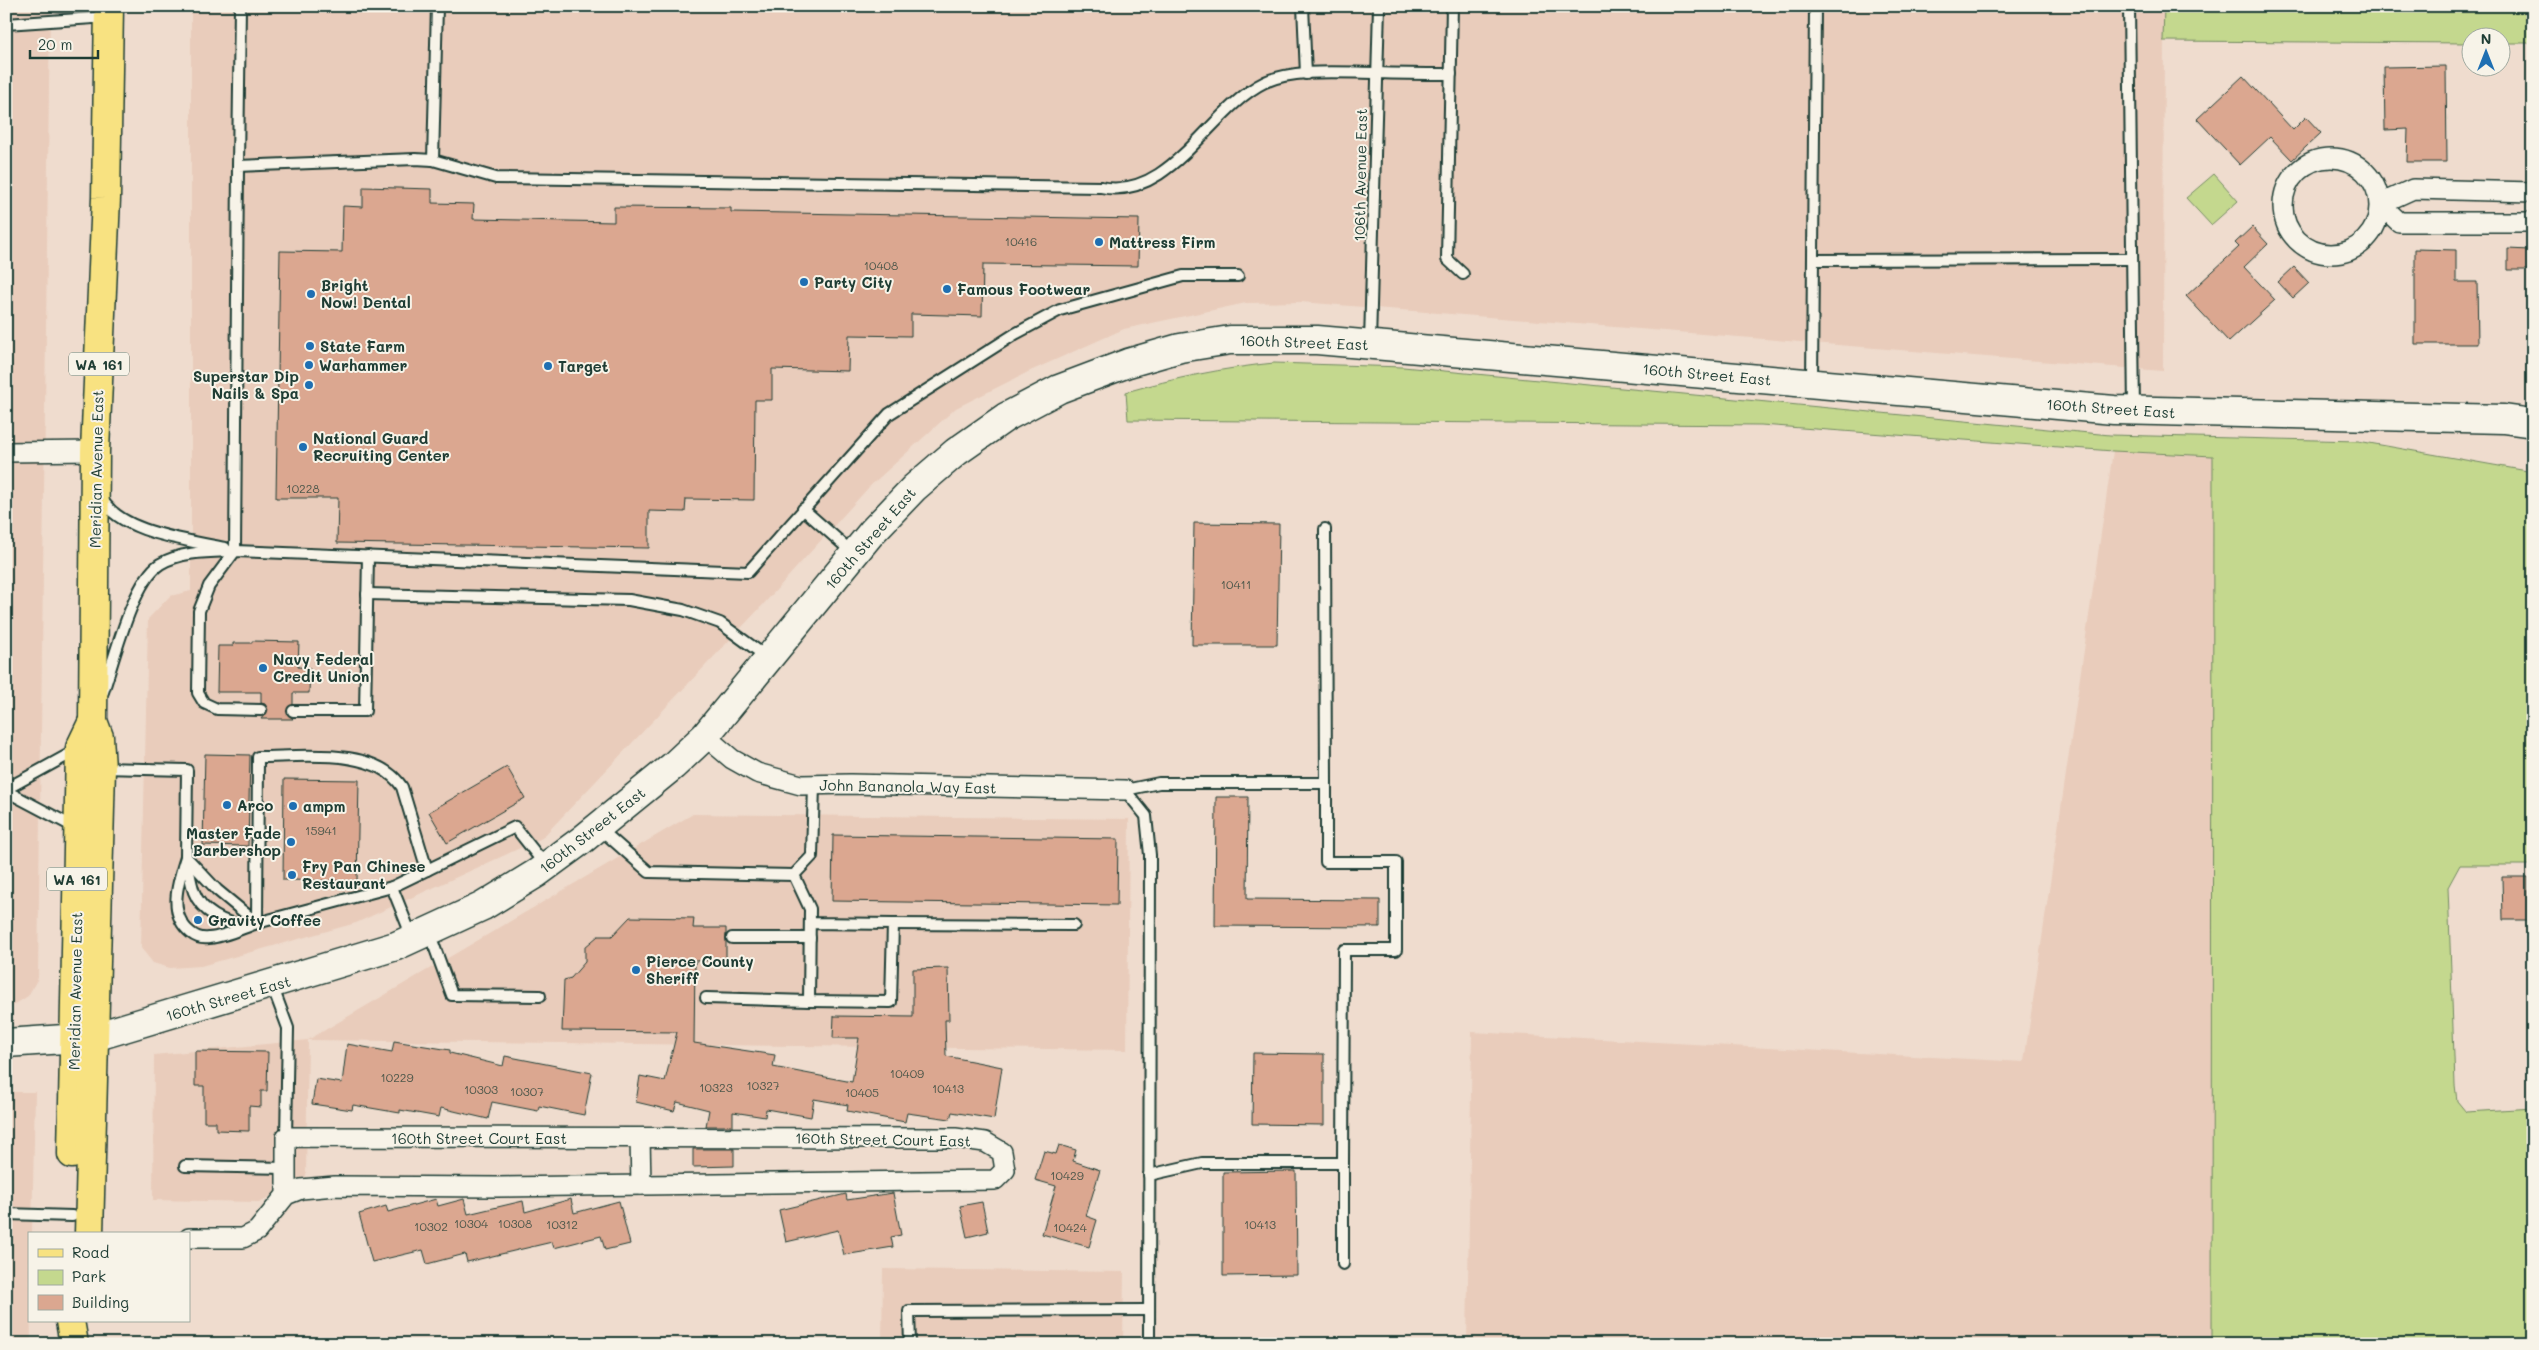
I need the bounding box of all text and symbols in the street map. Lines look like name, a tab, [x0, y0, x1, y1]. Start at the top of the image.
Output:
scale bar	[30, 28, 98, 60]
north arrow	[2462, 28, 2512, 78]
text: N	[2481, 29, 2491, 48]
text: 20 m	[38, 34, 72, 54]
street label: 106th Avenue East	[1349, 108, 1371, 242]
place label: Mattress Firm	[1109, 232, 1215, 252]
house number: 10416	[1005, 233, 1037, 249]
marker: Mattress Firm	[1093, 236, 1105, 248]
house number: 10408	[864, 257, 898, 273]
place label: Party City	[814, 272, 892, 292]
place label: Bright Now! Dental	[321, 275, 411, 312]
marker: Party City	[798, 276, 810, 288]
place label: Famous Footwear	[957, 279, 1091, 299]
marker: Famous Footwear	[941, 283, 953, 295]
marker: Bright Now! Dental	[305, 288, 317, 300]
street label: 160th Street East	[1239, 330, 1369, 354]
place label: State Farm	[320, 336, 405, 356]
marker: State Farm	[304, 340, 316, 352]
road number: WA 161	[69, 352, 129, 376]
place label: Warhammer	[319, 355, 407, 375]
place label: Target	[558, 356, 609, 376]
street label: 160th Street East	[1642, 358, 1772, 390]
marker: Warhammer	[303, 359, 315, 371]
marker: Target	[542, 360, 554, 372]
place label: Superstar Dip Nails & Spa	[193, 366, 299, 403]
marker: Superstar Dip Nails & Spa	[303, 379, 315, 391]
street label: Meridian Avenue East	[85, 390, 107, 548]
street label: 160th Street East	[2046, 394, 2176, 422]
place label: National Guard Recruiting Center	[313, 428, 450, 465]
marker: National Guard Recruiting Center	[297, 441, 309, 453]
house number: 10228	[286, 480, 320, 496]
street label: 160th Street East	[820, 483, 920, 593]
house number: 10411	[1221, 576, 1251, 592]
place label: Navy Federal Credit Union	[273, 649, 373, 686]
marker: Navy Federal Credit Union	[257, 662, 269, 674]
street label: John Bananola Way East	[819, 774, 997, 798]
street label: 160th Street East	[535, 782, 649, 878]
place label: Arco	[237, 795, 273, 815]
place label: ampm	[303, 796, 346, 816]
marker: Arco	[221, 799, 233, 811]
marker: ampm	[287, 800, 299, 812]
house number: 15941	[305, 822, 337, 838]
place label: Master Fade Barbershop	[186, 823, 281, 860]
marker: Master Fade Barbershop	[285, 836, 297, 848]
place label: Fry Pan Chinese Restaurant	[302, 856, 425, 893]
road number: WA 161	[47, 868, 107, 891]
marker: Fry Pan Chinese Restaurant	[286, 869, 298, 881]
place label: Gravity Coffee	[208, 910, 321, 930]
street label: Meridian Avenue East	[64, 912, 86, 1070]
marker: Gravity Coffee	[192, 914, 204, 926]
place label: Pierce County Sheriff	[646, 951, 754, 988]
marker: Pierce County Sheriff	[630, 964, 642, 976]
street label: 160th Street East	[163, 971, 293, 1025]
house number: 10409	[890, 1065, 924, 1081]
house number: 10229	[380, 1069, 414, 1085]
house number: 10327	[746, 1077, 780, 1093]
house number: 10323	[699, 1079, 733, 1095]
house number: 10413	[932, 1080, 964, 1096]
house number: 10303	[464, 1081, 498, 1097]
house number: 10307	[510, 1083, 544, 1099]
house number: 10405	[845, 1084, 879, 1100]
street label: 160th Street Court East	[795, 1127, 971, 1151]
street label: 160th Street Court East	[391, 1128, 567, 1148]
house number: 10429	[1050, 1167, 1084, 1183]
house number: 10304	[454, 1215, 488, 1231]
house number: 10308	[498, 1215, 532, 1231]
house number: 10312	[546, 1216, 578, 1232]
house number: 10413	[1244, 1216, 1276, 1232]
house number: 10302	[414, 1218, 448, 1234]
house number: 10424	[1053, 1219, 1087, 1235]
legend	[28, 1232, 190, 1322]
text: Road	[72, 1242, 109, 1262]
text: Park	[72, 1266, 106, 1286]
text: Building	[72, 1292, 129, 1312]

